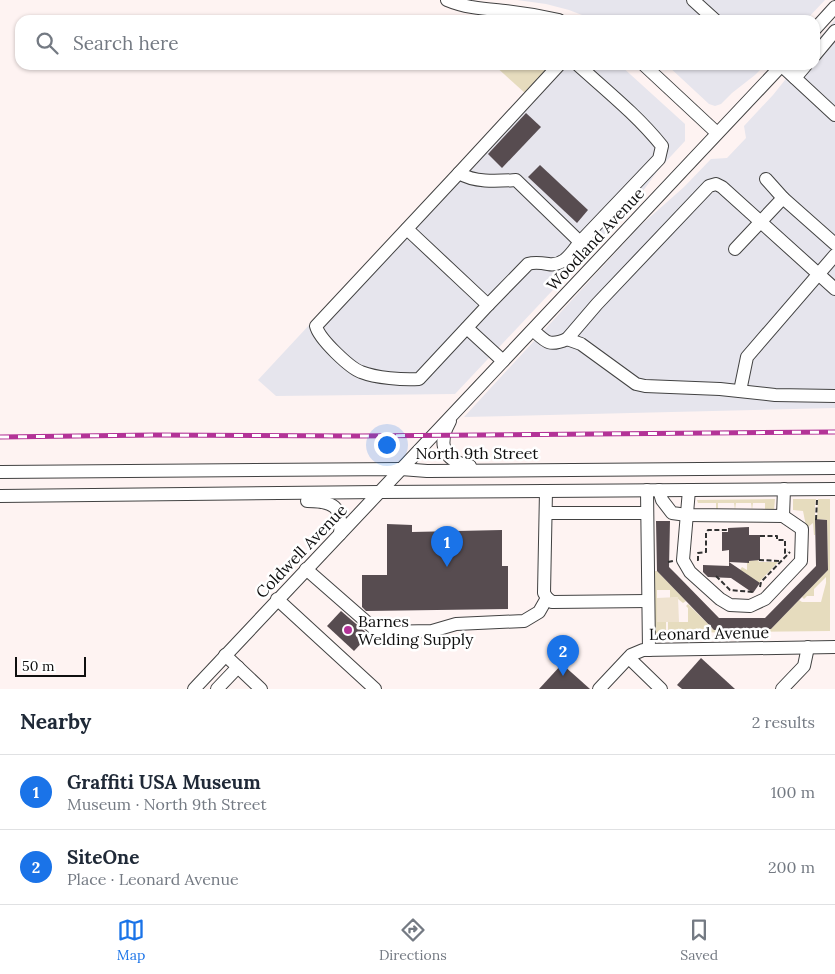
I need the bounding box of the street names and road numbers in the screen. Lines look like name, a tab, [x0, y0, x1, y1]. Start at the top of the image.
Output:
street label: Woodland Avenue	[542, 183, 648, 295]
street label: North 9th Street	[415, 443, 539, 463]
street label: Coldwell Avenue	[251, 500, 351, 602]
street label: Leonard Avenue	[649, 622, 770, 644]

